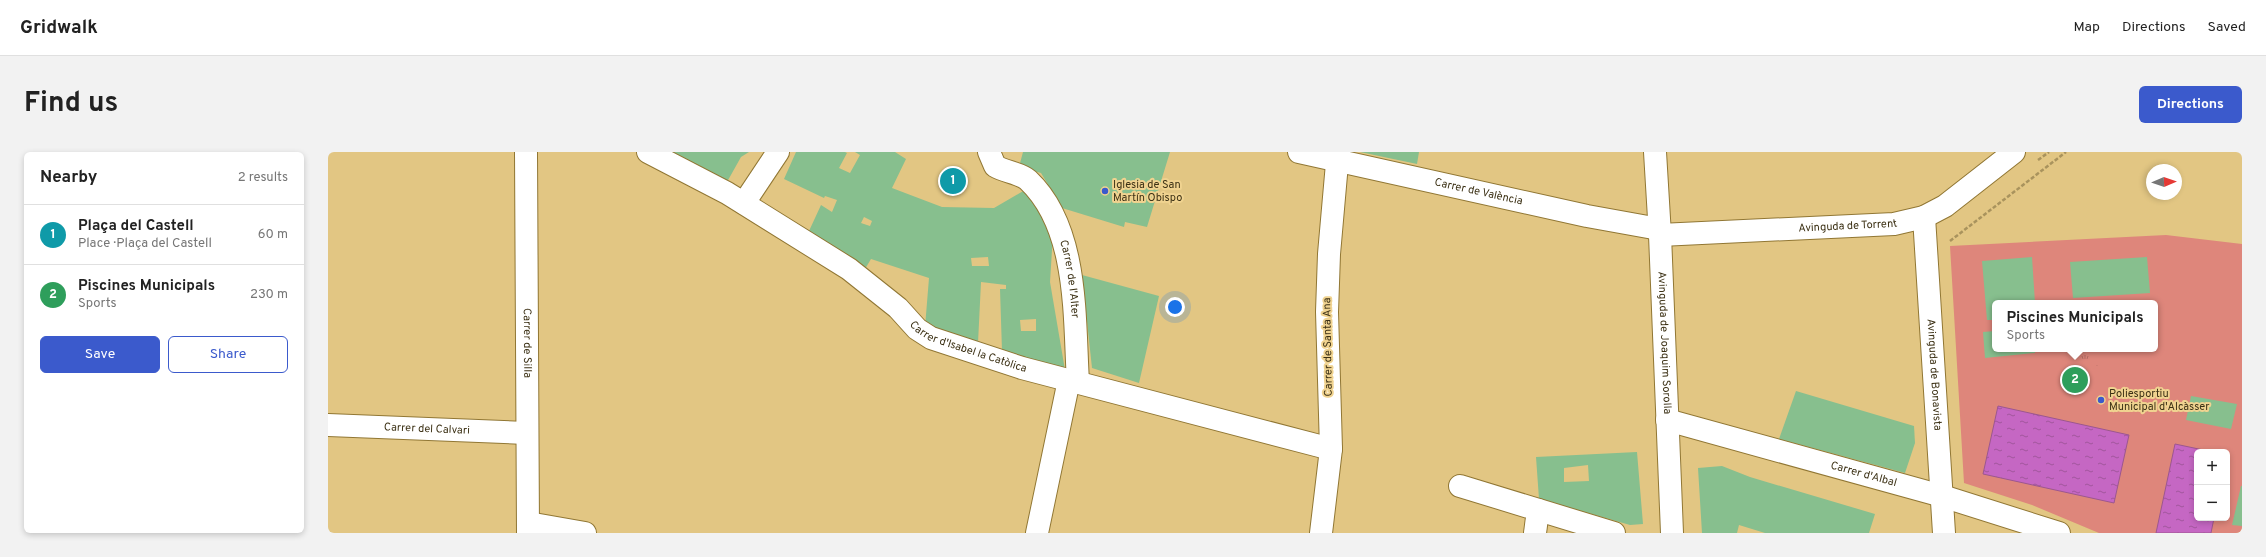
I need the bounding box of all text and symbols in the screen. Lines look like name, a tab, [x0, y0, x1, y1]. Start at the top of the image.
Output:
text: Gridwalk	[20, 16, 98, 40]
text: Map	[2074, 19, 2100, 36]
text: Directions	[2122, 19, 2186, 36]
text: Saved	[2208, 19, 2246, 36]
text: Find us	[24, 86, 118, 122]
button: Directions	[2139, 86, 2242, 123]
north arrow	[2146, 164, 2182, 200]
pin: 1	[940, 166, 966, 196]
text: Nearby	[40, 167, 97, 189]
text: 2 results	[238, 170, 288, 186]
street label: Carrer de València	[1433, 175, 1524, 209]
place label: Iglesia de San Martín Obispo	[1113, 178, 1182, 205]
marker: Iglesia de San Martín Obispo	[1100, 186, 1110, 196]
street label: Avinguda de Torrent	[1798, 216, 1899, 235]
text: Plaça del Castell	[78, 217, 194, 236]
text: 1	[50, 227, 56, 243]
text: 60 m	[258, 227, 288, 243]
text: Place · Plaça del Castell	[78, 236, 212, 252]
street label: Carrer de l'Alter	[1056, 238, 1082, 319]
street label: Avinguda de Joaquim Sorolla	[1654, 271, 1674, 415]
text: Piscines Municipals	[78, 277, 215, 296]
text: 2	[49, 287, 57, 303]
text: 230 m	[250, 287, 288, 303]
text: Sports	[78, 296, 117, 312]
your location	[1165, 297, 1185, 317]
street label: Carrer de Santa Ana	[1320, 297, 1336, 397]
popup	[1992, 300, 2158, 352]
street label: Carrer de Silla	[520, 308, 534, 378]
text: Piscines Municipals	[2006, 309, 2144, 328]
street label: Carrer d'Isabel la Catòlica	[906, 318, 1028, 376]
street label: Avinguda de Bonavista	[1923, 318, 1945, 431]
text: Sports	[2006, 328, 2045, 344]
button: Save	[40, 336, 160, 373]
button: Share	[168, 336, 288, 373]
pin: 2	[2062, 365, 2088, 395]
place label: Poliesportiu Municipal d'Alcàsser	[2109, 387, 2210, 414]
marker: Poliesportiu Municipal d'Alcàsser	[2096, 395, 2106, 405]
street label: Carrer del Calvari	[384, 420, 470, 438]
map controls	[2194, 449, 2230, 521]
button: +	[2194, 449, 2230, 485]
street label: Carrer d'Albal	[1829, 459, 1898, 490]
button: −	[2194, 485, 2230, 521]

